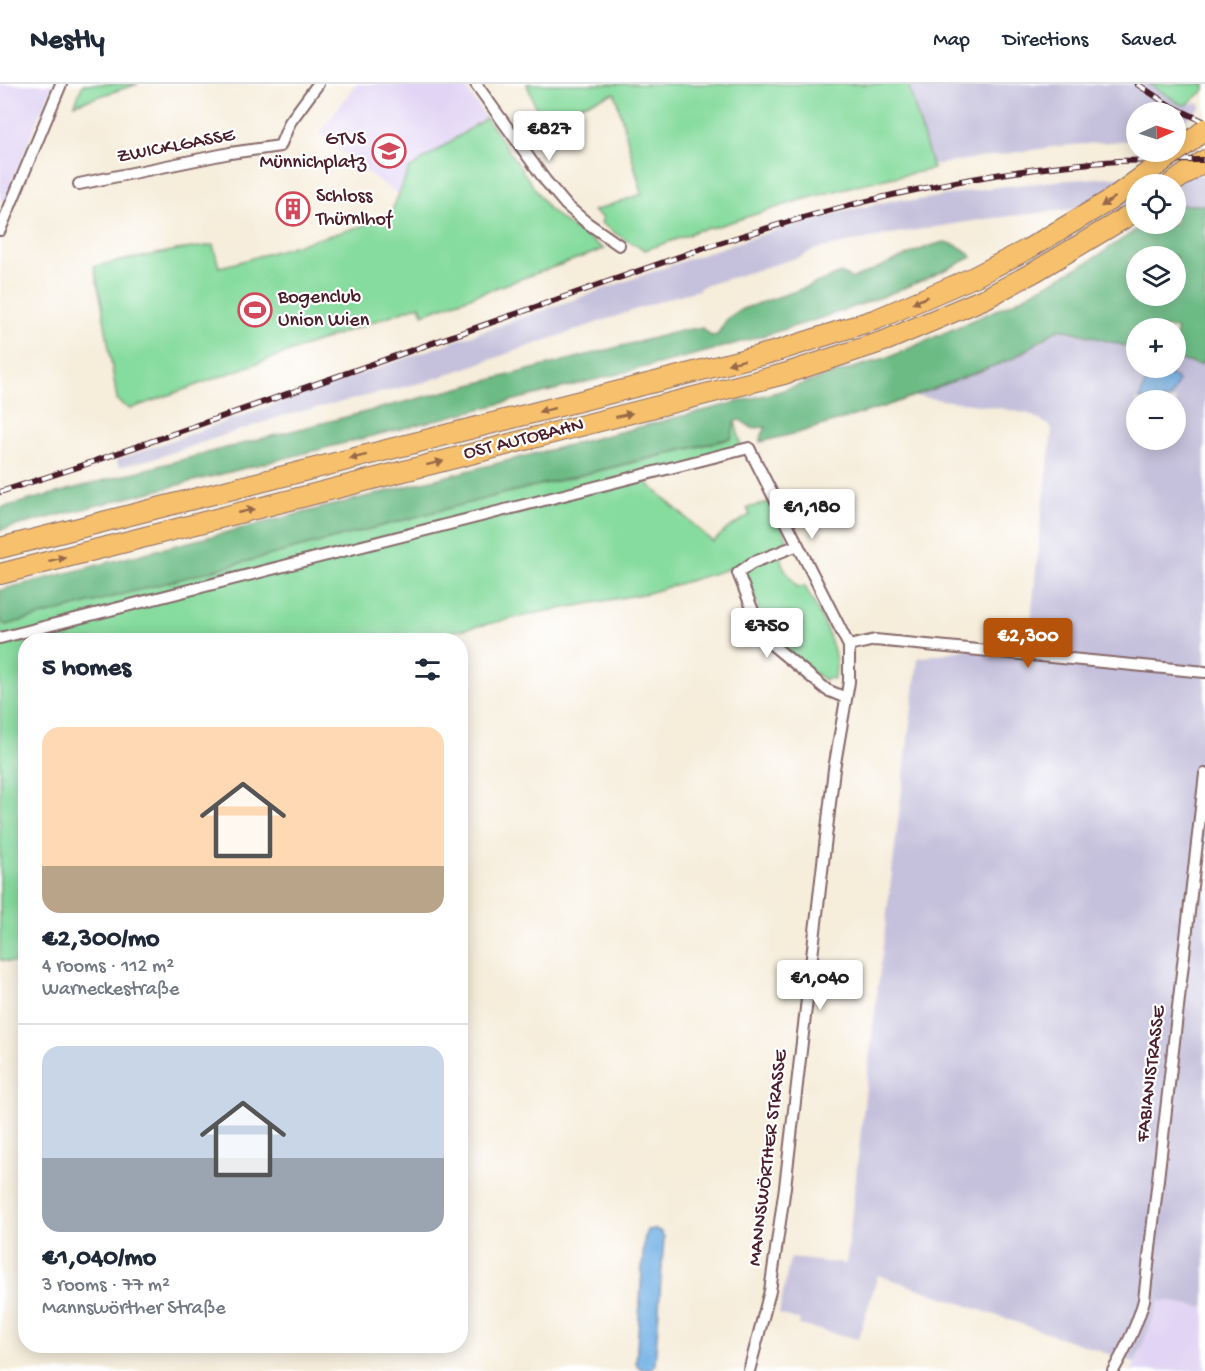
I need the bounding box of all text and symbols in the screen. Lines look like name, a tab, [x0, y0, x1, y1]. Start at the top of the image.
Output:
text: Nestly	[30, 25, 104, 58]
text: Map	[933, 29, 970, 54]
text: Directions	[1003, 29, 1088, 54]
text: Saved	[1121, 29, 1175, 54]
north arrow	[1126, 102, 1186, 162]
map controls	[1126, 102, 1186, 450]
pin: €827	[513, 111, 585, 162]
text: €827	[527, 119, 571, 142]
street label: ZWICKLGASSE	[115, 124, 238, 170]
place label: GTVS Münnichplatz	[260, 129, 367, 175]
school or university icon: GTVS Münnichplatz	[371, 133, 407, 169]
button: locate	[1126, 174, 1186, 234]
place label: Schloss Thürnlhof	[315, 186, 394, 232]
building icon: Schloss Thürnlhof	[275, 191, 311, 227]
one-way arrow	[1099, 196, 1116, 207]
button: layers	[1126, 246, 1186, 306]
place label: Bogenclub Union Wien	[277, 287, 370, 333]
sports icon: Bogenclub Union Wien	[237, 292, 273, 328]
one-way arrow	[911, 295, 929, 305]
button: +	[1126, 318, 1186, 378]
one-way arrow	[727, 357, 745, 367]
button: −	[1126, 390, 1186, 450]
one-way arrow	[538, 405, 556, 415]
one-way arrow	[615, 410, 633, 419]
street label: OST AUTOBAHN	[461, 414, 587, 466]
one-way arrow	[348, 453, 367, 463]
one-way arrow	[425, 458, 444, 468]
pin: €1,180	[763, 489, 861, 540]
text: €1,180	[784, 497, 840, 520]
one-way arrow	[236, 506, 255, 516]
one-way arrow	[48, 554, 66, 564]
pin: €750	[731, 608, 803, 659]
text: €750	[745, 616, 789, 639]
pin: €2,300	[979, 618, 1077, 669]
text: €2,300	[997, 626, 1059, 649]
icon: filters	[411, 653, 444, 686]
text: 5 homes	[42, 654, 131, 685]
icon: home	[189, 766, 297, 874]
text: €2,300/mo	[42, 925, 160, 956]
text: 4 rooms · 112 m²	[42, 956, 174, 979]
pin: €1,040	[771, 960, 869, 1011]
text: €1,040	[791, 968, 849, 991]
text: Warneckestraße	[42, 979, 179, 1002]
street label: FABIANISTRASSE	[1132, 1003, 1172, 1144]
street label: MANNSWÖRTHER STRASSE	[744, 1047, 794, 1267]
icon: home	[189, 1085, 297, 1193]
text: €1,040/mo	[42, 1244, 156, 1275]
text: 3 rooms · 77 m²	[42, 1275, 170, 1298]
text: Mannswörther Straße	[42, 1298, 225, 1321]

